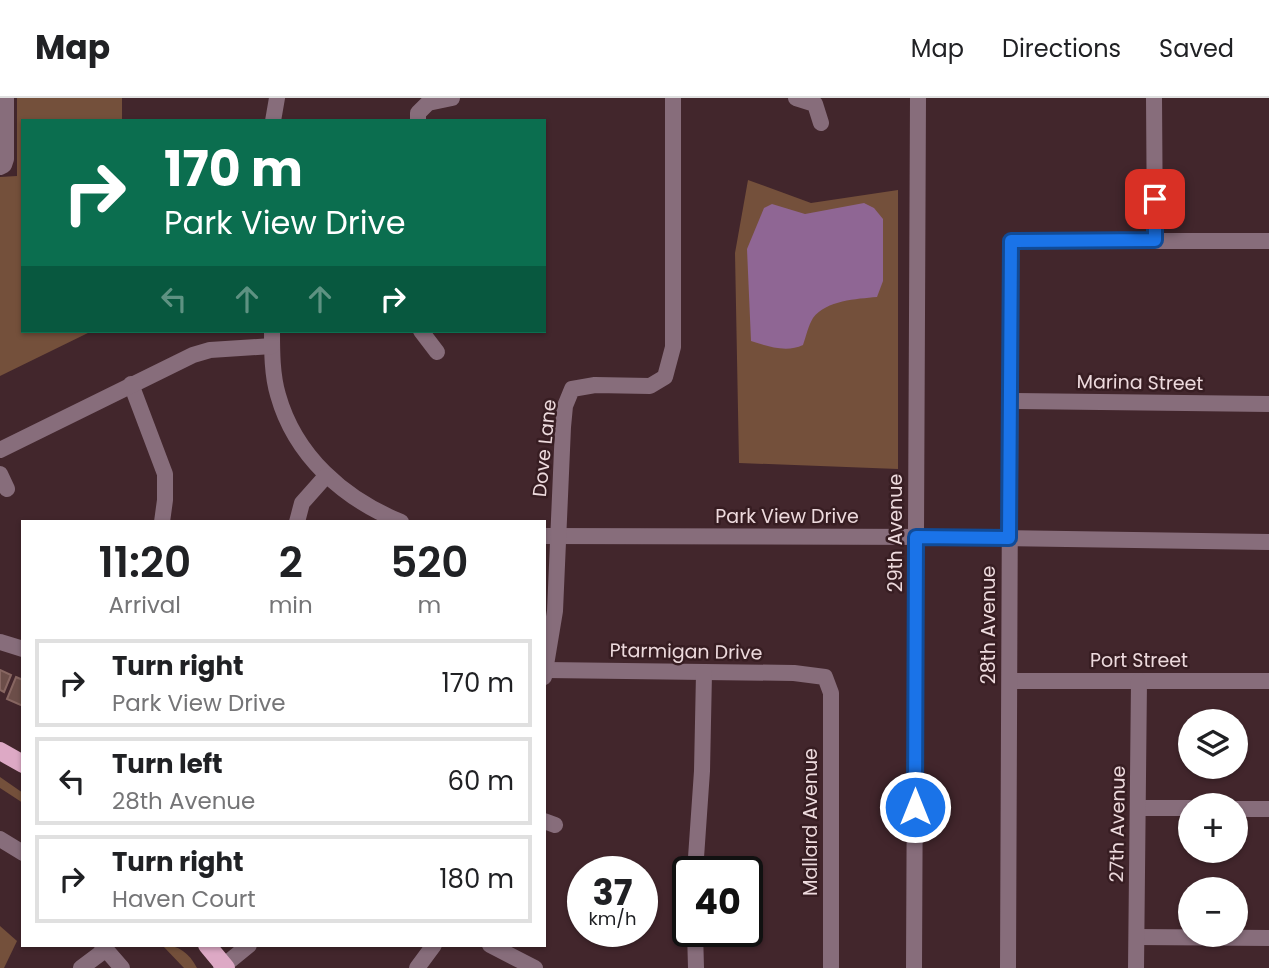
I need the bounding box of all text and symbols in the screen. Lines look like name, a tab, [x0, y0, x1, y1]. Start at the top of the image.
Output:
text: Map	[35, 24, 110, 71]
text: Map	[911, 32, 964, 65]
text: Directions	[1002, 32, 1121, 65]
text: Saved	[1159, 32, 1234, 65]
text: 170 m	[164, 135, 303, 203]
icon: right	[49, 147, 140, 238]
pin	[1125, 169, 1185, 229]
icon: arrive	[1136, 180, 1174, 218]
text: Park View Drive	[164, 200, 405, 245]
icon: left	[155, 280, 193, 318]
icon: ahead	[228, 280, 266, 318]
icon: ahead	[301, 280, 339, 318]
icon: right	[374, 280, 412, 318]
street label: Marina Street	[1076, 368, 1204, 397]
street label: Dove Lane	[526, 398, 563, 498]
street label: 29th Avenue	[882, 474, 909, 592]
street label: Park View Drive	[715, 503, 859, 530]
text: 11:20	[98, 533, 191, 592]
text: 2	[279, 533, 303, 592]
text: 520	[390, 533, 468, 592]
street label: 28th Avenue	[975, 566, 1002, 684]
text: Arrival	[109, 589, 181, 621]
text: min	[269, 589, 313, 621]
text: m	[417, 589, 441, 621]
street label: Ptarmigan Drive	[609, 637, 763, 666]
street label: Port Street	[1090, 647, 1188, 674]
text: Turn right	[112, 648, 244, 684]
icon: right	[53, 664, 91, 702]
text: 170 m	[441, 665, 514, 701]
text: Park View Drive	[112, 687, 286, 719]
map controls	[1178, 709, 1248, 947]
button: layers	[1178, 709, 1248, 779]
text: Turn left	[112, 746, 223, 782]
street label: Mallard Avenue	[797, 748, 824, 896]
icon: left	[53, 762, 91, 800]
text: 60 m	[447, 763, 514, 799]
street label: 27th Avenue	[1103, 765, 1132, 883]
position arrow	[878, 770, 952, 844]
text: 28th Avenue	[112, 785, 255, 817]
button: +	[1178, 793, 1248, 863]
text: Turn right	[112, 844, 244, 880]
speed limit sign: 40	[672, 856, 763, 947]
icon: right	[53, 860, 91, 898]
text: 180 m	[439, 861, 514, 897]
text: 37	[593, 868, 632, 917]
button: −	[1178, 877, 1248, 947]
text: Haven Court	[112, 883, 256, 915]
text: km/h	[589, 906, 636, 931]

